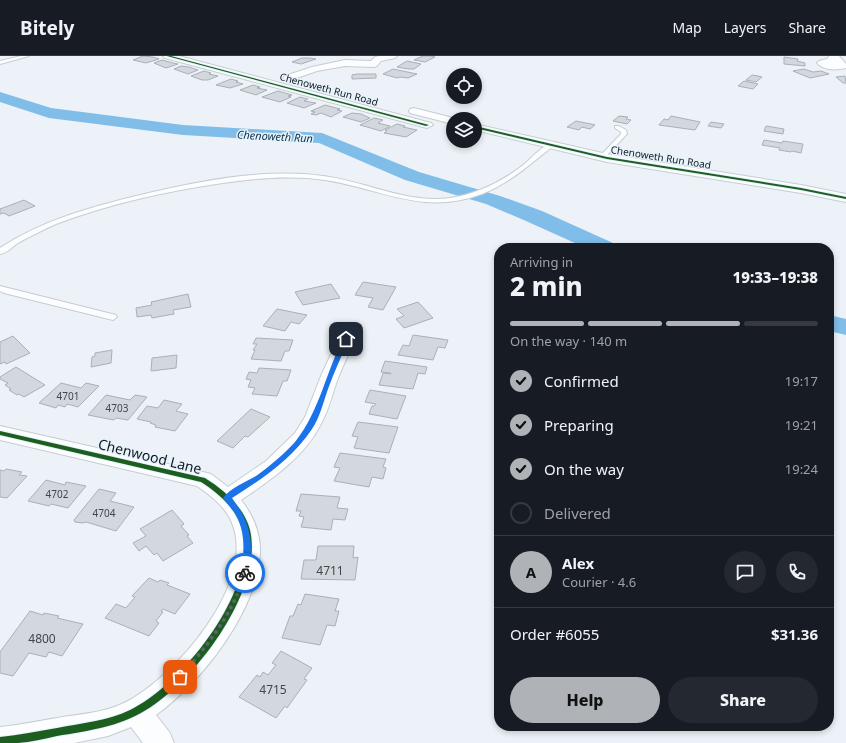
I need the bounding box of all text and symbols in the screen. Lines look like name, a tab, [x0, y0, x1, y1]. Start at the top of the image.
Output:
text: Bitely	[20, 15, 74, 41]
text: Map	[673, 18, 702, 37]
text: Layers	[724, 18, 766, 37]
text: Share	[788, 18, 826, 37]
map controls	[446, 68, 482, 148]
button: locate	[446, 68, 482, 104]
street label: Chenoweth Run Road	[278, 69, 380, 109]
button: layers	[446, 112, 482, 148]
water label: Chenoweth Run	[237, 127, 313, 145]
street label: Chenoweth Run Road	[610, 142, 712, 172]
text: Arriving in	[510, 253, 573, 271]
text: 19:33–19:38	[733, 267, 818, 287]
text: 2 min	[510, 268, 583, 304]
pin	[329, 322, 363, 356]
icon: home	[335, 328, 357, 350]
text: On the way · 140 m	[510, 332, 627, 350]
icon: check	[510, 370, 532, 392]
text: Confirmed	[544, 371, 619, 391]
text: 19:17	[785, 372, 818, 390]
house number: 4701	[57, 389, 79, 403]
house number: 4703	[106, 401, 129, 415]
icon: check	[510, 414, 532, 436]
text: Preparing	[544, 415, 614, 435]
text: 19:21	[785, 416, 818, 434]
street label: Chenwood Lane	[96, 434, 204, 478]
icon: check	[510, 458, 532, 480]
text: On the way	[544, 459, 624, 479]
text: 19:24	[785, 460, 818, 478]
house number: 4702	[46, 487, 69, 501]
text: Delivered	[544, 503, 611, 523]
house number: 4704	[93, 506, 116, 520]
button: chat	[724, 551, 766, 593]
button: phone	[776, 551, 818, 593]
courier	[225, 553, 265, 593]
text: Alex	[562, 553, 594, 573]
icon: bike	[234, 562, 256, 584]
house number: 4711	[316, 562, 344, 579]
text: A	[526, 562, 536, 582]
text: Courier · 4.6	[562, 573, 636, 591]
text: Order #6055	[510, 624, 599, 644]
text: $31.36	[771, 624, 818, 644]
house number: 4800	[28, 630, 56, 647]
pin	[163, 660, 197, 694]
icon: bag	[169, 666, 191, 688]
button: Help	[510, 677, 660, 723]
button: Share	[668, 677, 818, 723]
house number: 4715	[259, 681, 287, 698]

